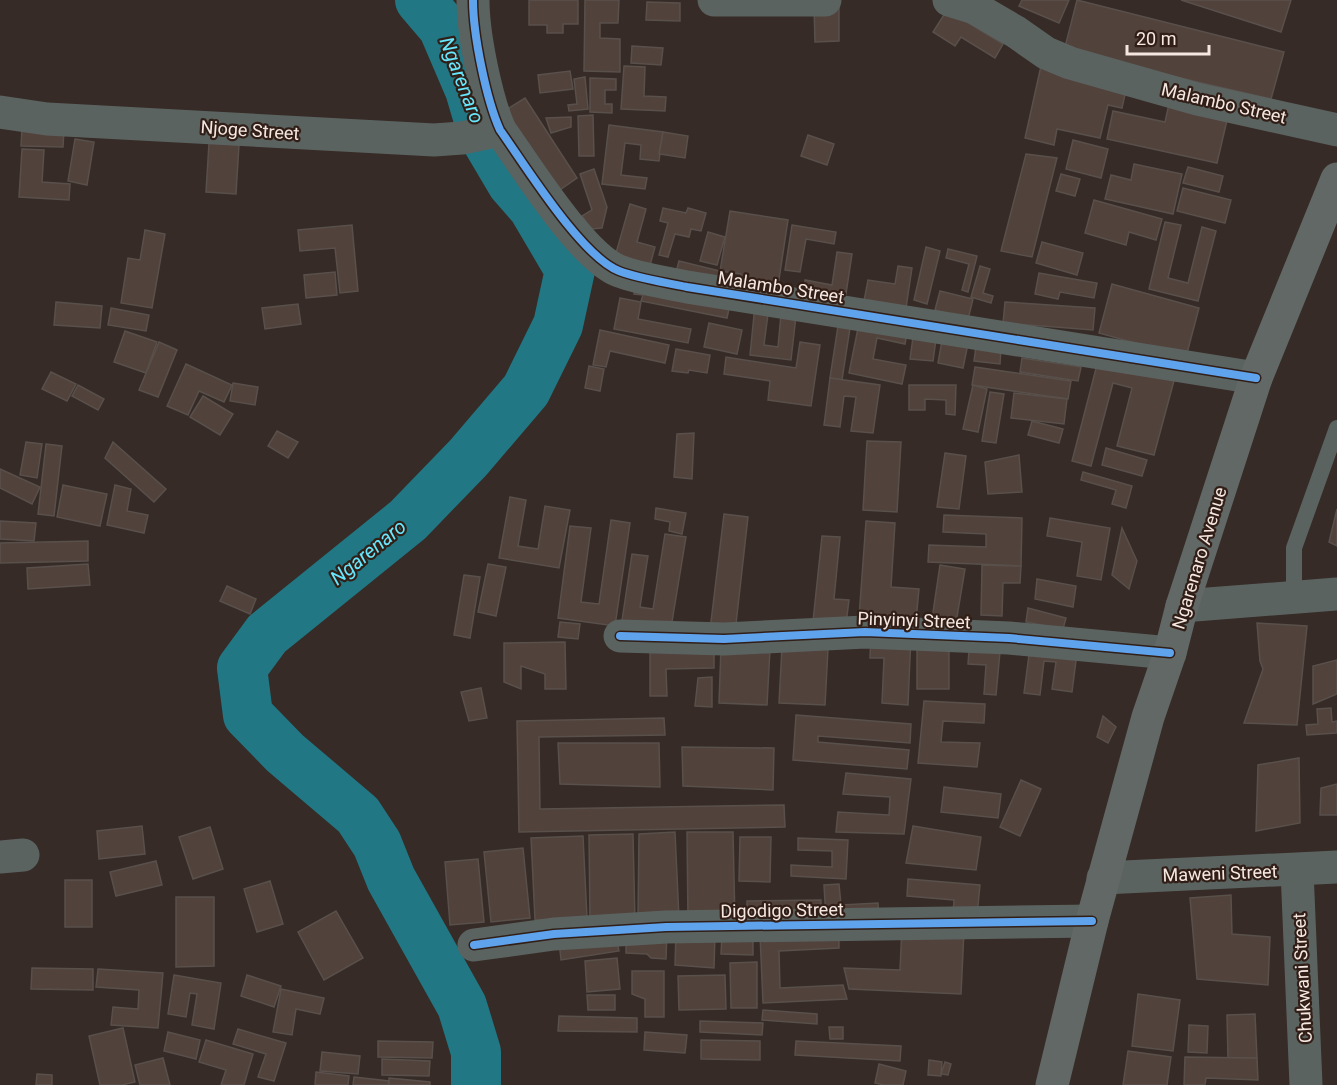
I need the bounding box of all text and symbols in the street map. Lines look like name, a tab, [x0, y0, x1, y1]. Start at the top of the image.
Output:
scale bar	[1127, 18, 1210, 56]
text: 20 m	[1136, 28, 1176, 49]
water label: Ngarenaro	[435, 33, 489, 127]
street label: Malambo Street	[1159, 78, 1289, 128]
street label: Njoge Street	[200, 116, 300, 144]
street label: Malambo Street	[716, 267, 846, 307]
street label: Ngarenaro Avenue	[1167, 484, 1231, 632]
water label: Ngarenaro	[325, 514, 411, 590]
street label: Pinyinyi Street	[857, 608, 971, 632]
street label: Maweni Street	[1162, 860, 1278, 885]
street label: Digodigo Street	[720, 898, 844, 922]
street label: Chukwani Street	[1288, 912, 1316, 1044]

